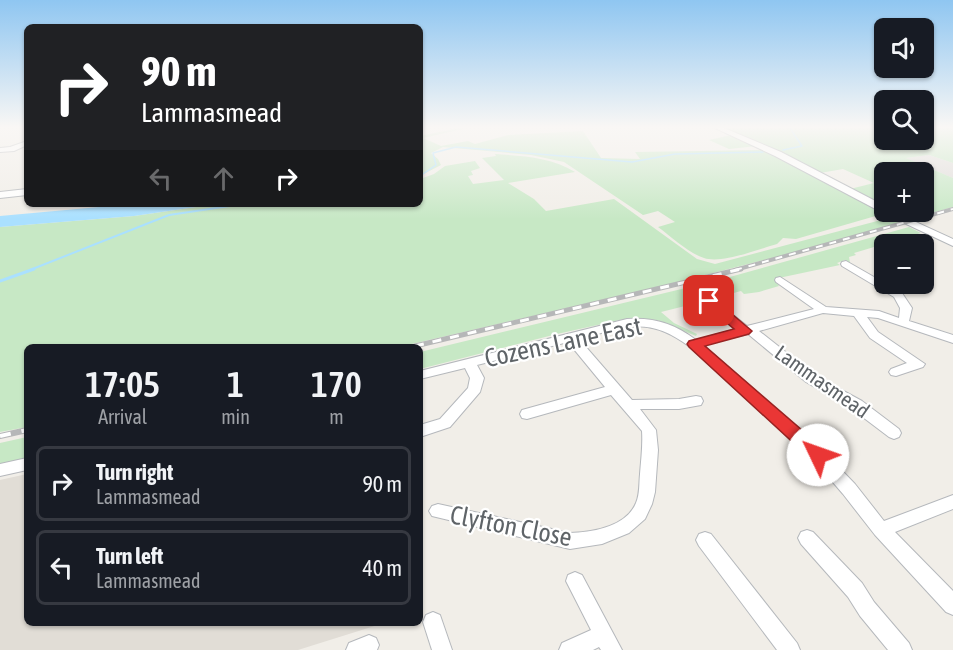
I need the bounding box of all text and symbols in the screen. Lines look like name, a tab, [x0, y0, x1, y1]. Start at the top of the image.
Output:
map controls	[874, 18, 934, 294]
button: sound	[874, 18, 934, 78]
text: 90 m	[141, 47, 216, 95]
icon: right	[42, 48, 120, 126]
button: search	[874, 90, 934, 150]
text: Lammasmead	[141, 97, 282, 128]
icon: left	[144, 162, 177, 195]
icon: ahead	[207, 162, 240, 195]
icon: right	[270, 162, 303, 195]
button: +	[874, 162, 934, 222]
button: −	[874, 234, 934, 294]
pin	[683, 275, 734, 326]
icon: arrive	[692, 284, 725, 317]
street label: Cozens Lane East	[482, 311, 644, 373]
street label: Lammasmead	[771, 340, 874, 422]
text: 17:05	[85, 363, 160, 405]
text: 1	[227, 363, 244, 405]
text: 170	[311, 363, 362, 405]
text: Arrival	[98, 405, 147, 428]
text: min	[221, 405, 250, 428]
text: m	[329, 405, 344, 428]
position arrow	[786, 423, 850, 487]
text: Turn right	[96, 459, 173, 485]
icon: right	[45, 467, 78, 500]
text: 90 m	[362, 471, 402, 497]
text: Lammasmead	[96, 485, 200, 508]
street label: Clyfton Close	[448, 500, 574, 552]
text: Turn left	[96, 543, 163, 569]
icon: left	[45, 551, 78, 584]
text: 40 m	[362, 555, 402, 581]
text: Lammasmead	[96, 569, 200, 592]

